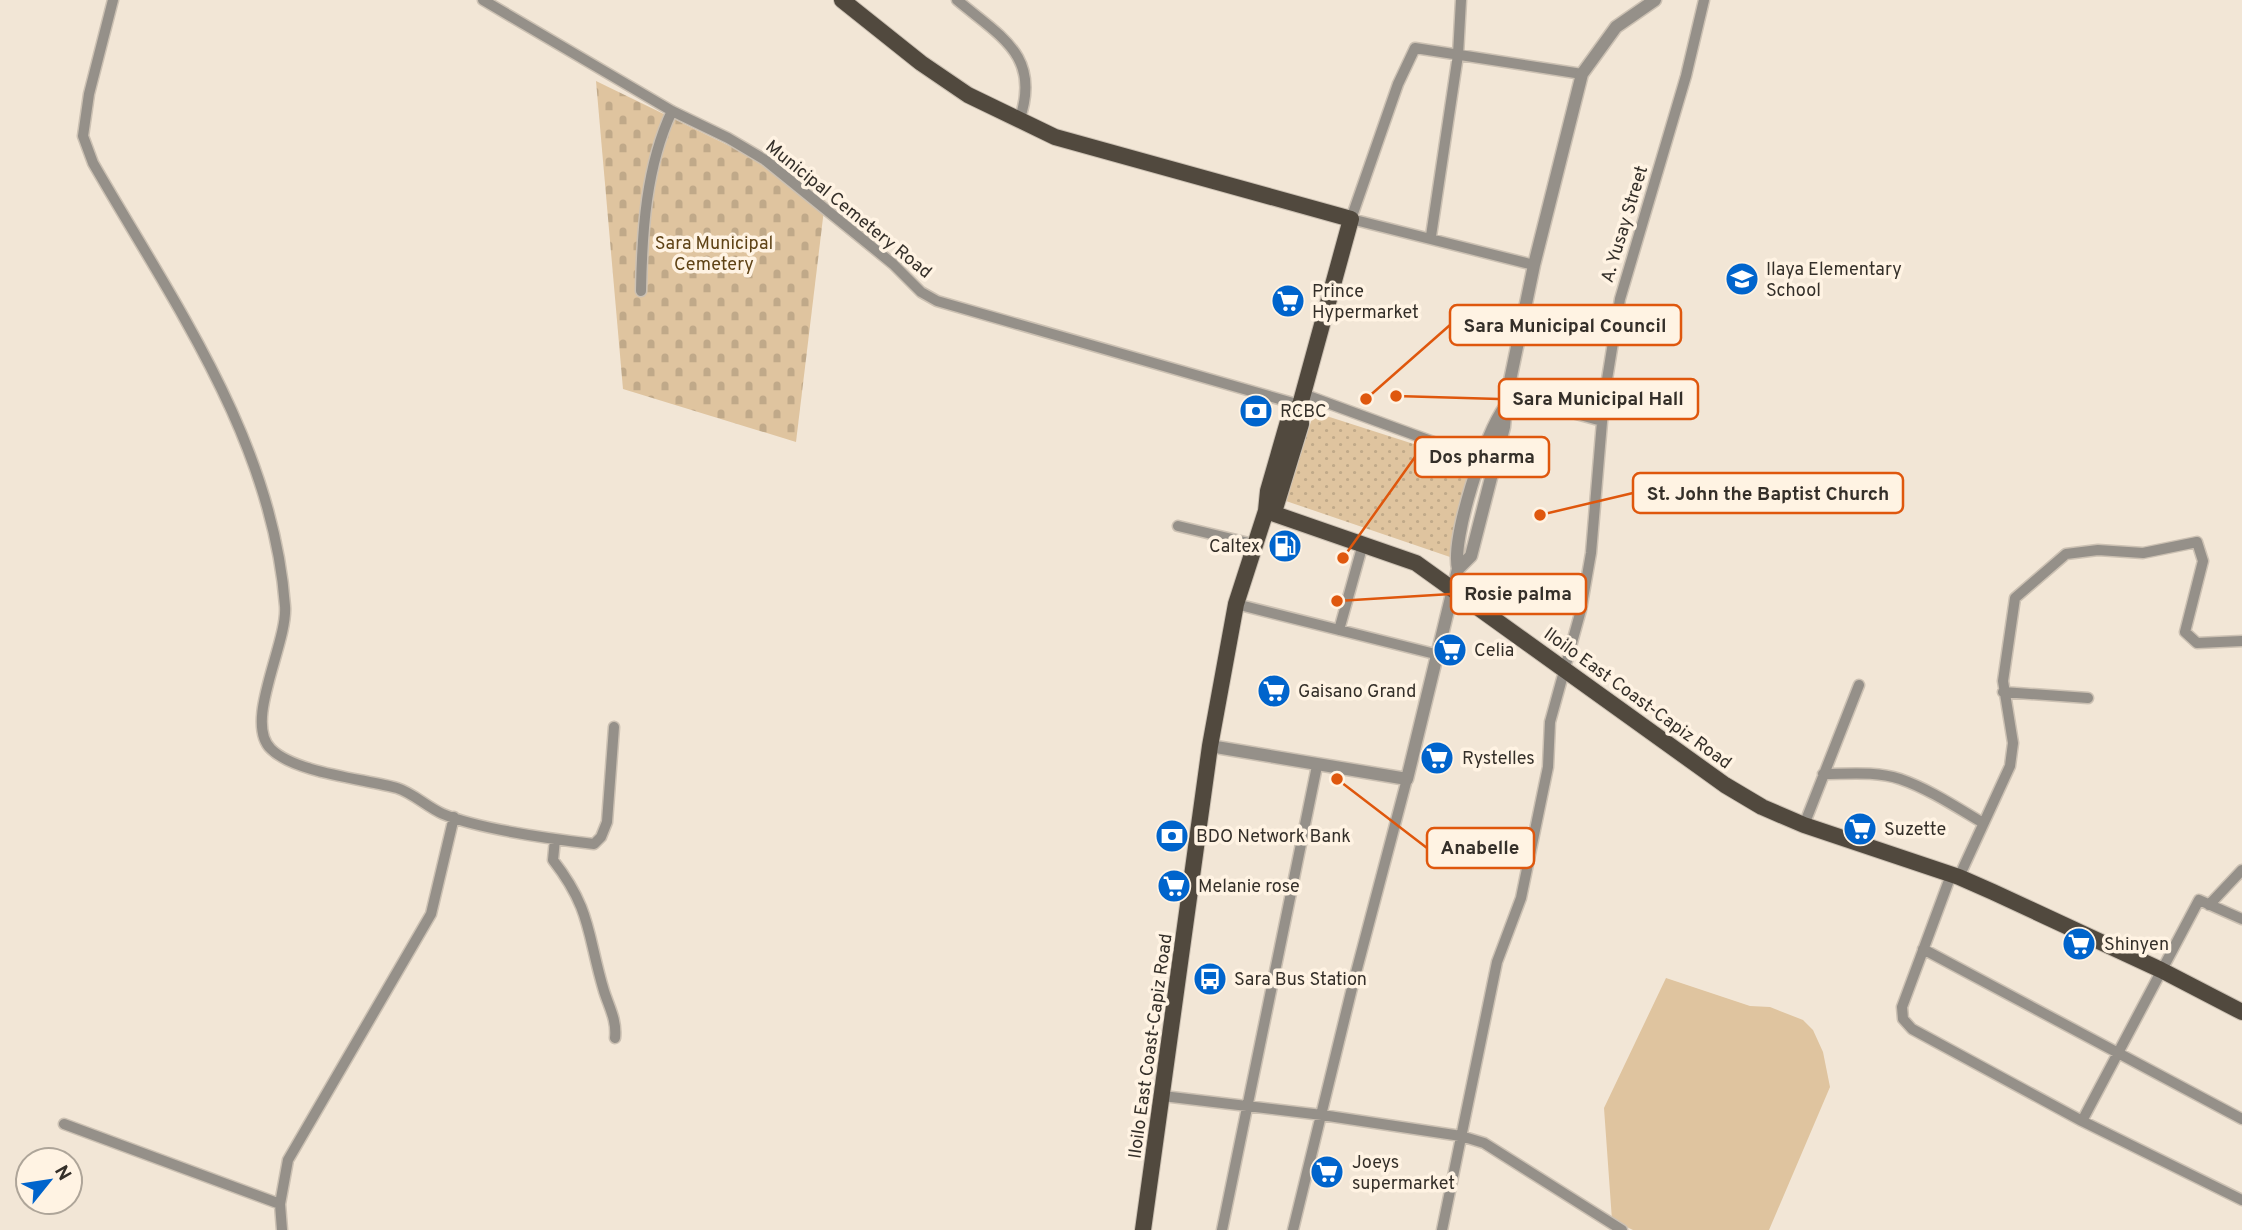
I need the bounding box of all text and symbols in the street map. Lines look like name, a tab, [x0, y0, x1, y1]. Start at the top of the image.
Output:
street label: Municipal Cemetery Road	[760, 136, 936, 284]
street label: A. Yusay Street	[1597, 163, 1654, 286]
park label: Sara Municipal Cemetery	[655, 233, 773, 277]
place label: Ilaya Elementary School	[1766, 259, 1902, 303]
school or university icon: Ilaya Elementary School	[1723, 260, 1761, 298]
place label: Prince Hypermarket	[1312, 281, 1419, 325]
supermarket icon: Prince Hypermarket	[1269, 282, 1307, 320]
callout: Sara Municipal Council	[1450, 305, 1681, 345]
text: Sara Municipal Council	[1464, 315, 1666, 339]
callout: Sara Municipal Hall	[1499, 379, 1698, 419]
text: Sara Municipal Hall	[1512, 388, 1684, 412]
bank icon: RCBC	[1237, 392, 1275, 430]
place label: RCBC	[1280, 401, 1327, 424]
callout: Dos pharma	[1415, 437, 1549, 477]
text: Dos pharma	[1429, 446, 1535, 470]
callout: St. John the Baptist Church	[1633, 473, 1903, 513]
text: St. John the Baptist Church	[1647, 483, 1889, 507]
fuel station icon: Caltex	[1266, 527, 1304, 565]
place label: Caltex	[1209, 536, 1260, 559]
callout: Rosie palma	[1451, 574, 1586, 614]
text: Rosie palma	[1464, 583, 1572, 607]
street label: Iloilo East Coast-Capiz Road	[1539, 623, 1736, 775]
supermarket icon: Celia	[1431, 631, 1469, 669]
place label: Celia	[1474, 640, 1514, 663]
supermarket icon: Gaisano Grand	[1255, 672, 1293, 710]
place label: Gaisano Grand	[1298, 681, 1416, 704]
supermarket icon: Rystelles	[1418, 739, 1456, 777]
place label: Rystelles	[1462, 748, 1535, 771]
supermarket icon: Suzette	[1841, 810, 1879, 848]
bank icon: BDO Network Bank	[1153, 817, 1191, 855]
place label: Suzette	[1884, 819, 1946, 842]
place label: BDO Network Bank	[1196, 826, 1351, 849]
callout: Anabelle	[1427, 828, 1534, 868]
text: Anabelle	[1441, 837, 1519, 861]
supermarket icon: Melanie rose	[1155, 867, 1193, 905]
place label: Melanie rose	[1198, 876, 1300, 899]
supermarket icon: Shinyen	[2060, 925, 2098, 963]
street label: Iloilo East Coast-Capiz Road	[1124, 932, 1179, 1160]
place label: Shinyen	[2104, 934, 2169, 957]
bus stop icon: Sara Bus Station	[1191, 960, 1229, 998]
place label: Sara Bus Station	[1234, 969, 1367, 992]
north arrow	[14, 1146, 84, 1216]
place label: Joeys supermarket	[1352, 1152, 1455, 1196]
supermarket icon: Joeys supermarket	[1308, 1153, 1346, 1191]
text: N	[48, 1162, 76, 1185]

